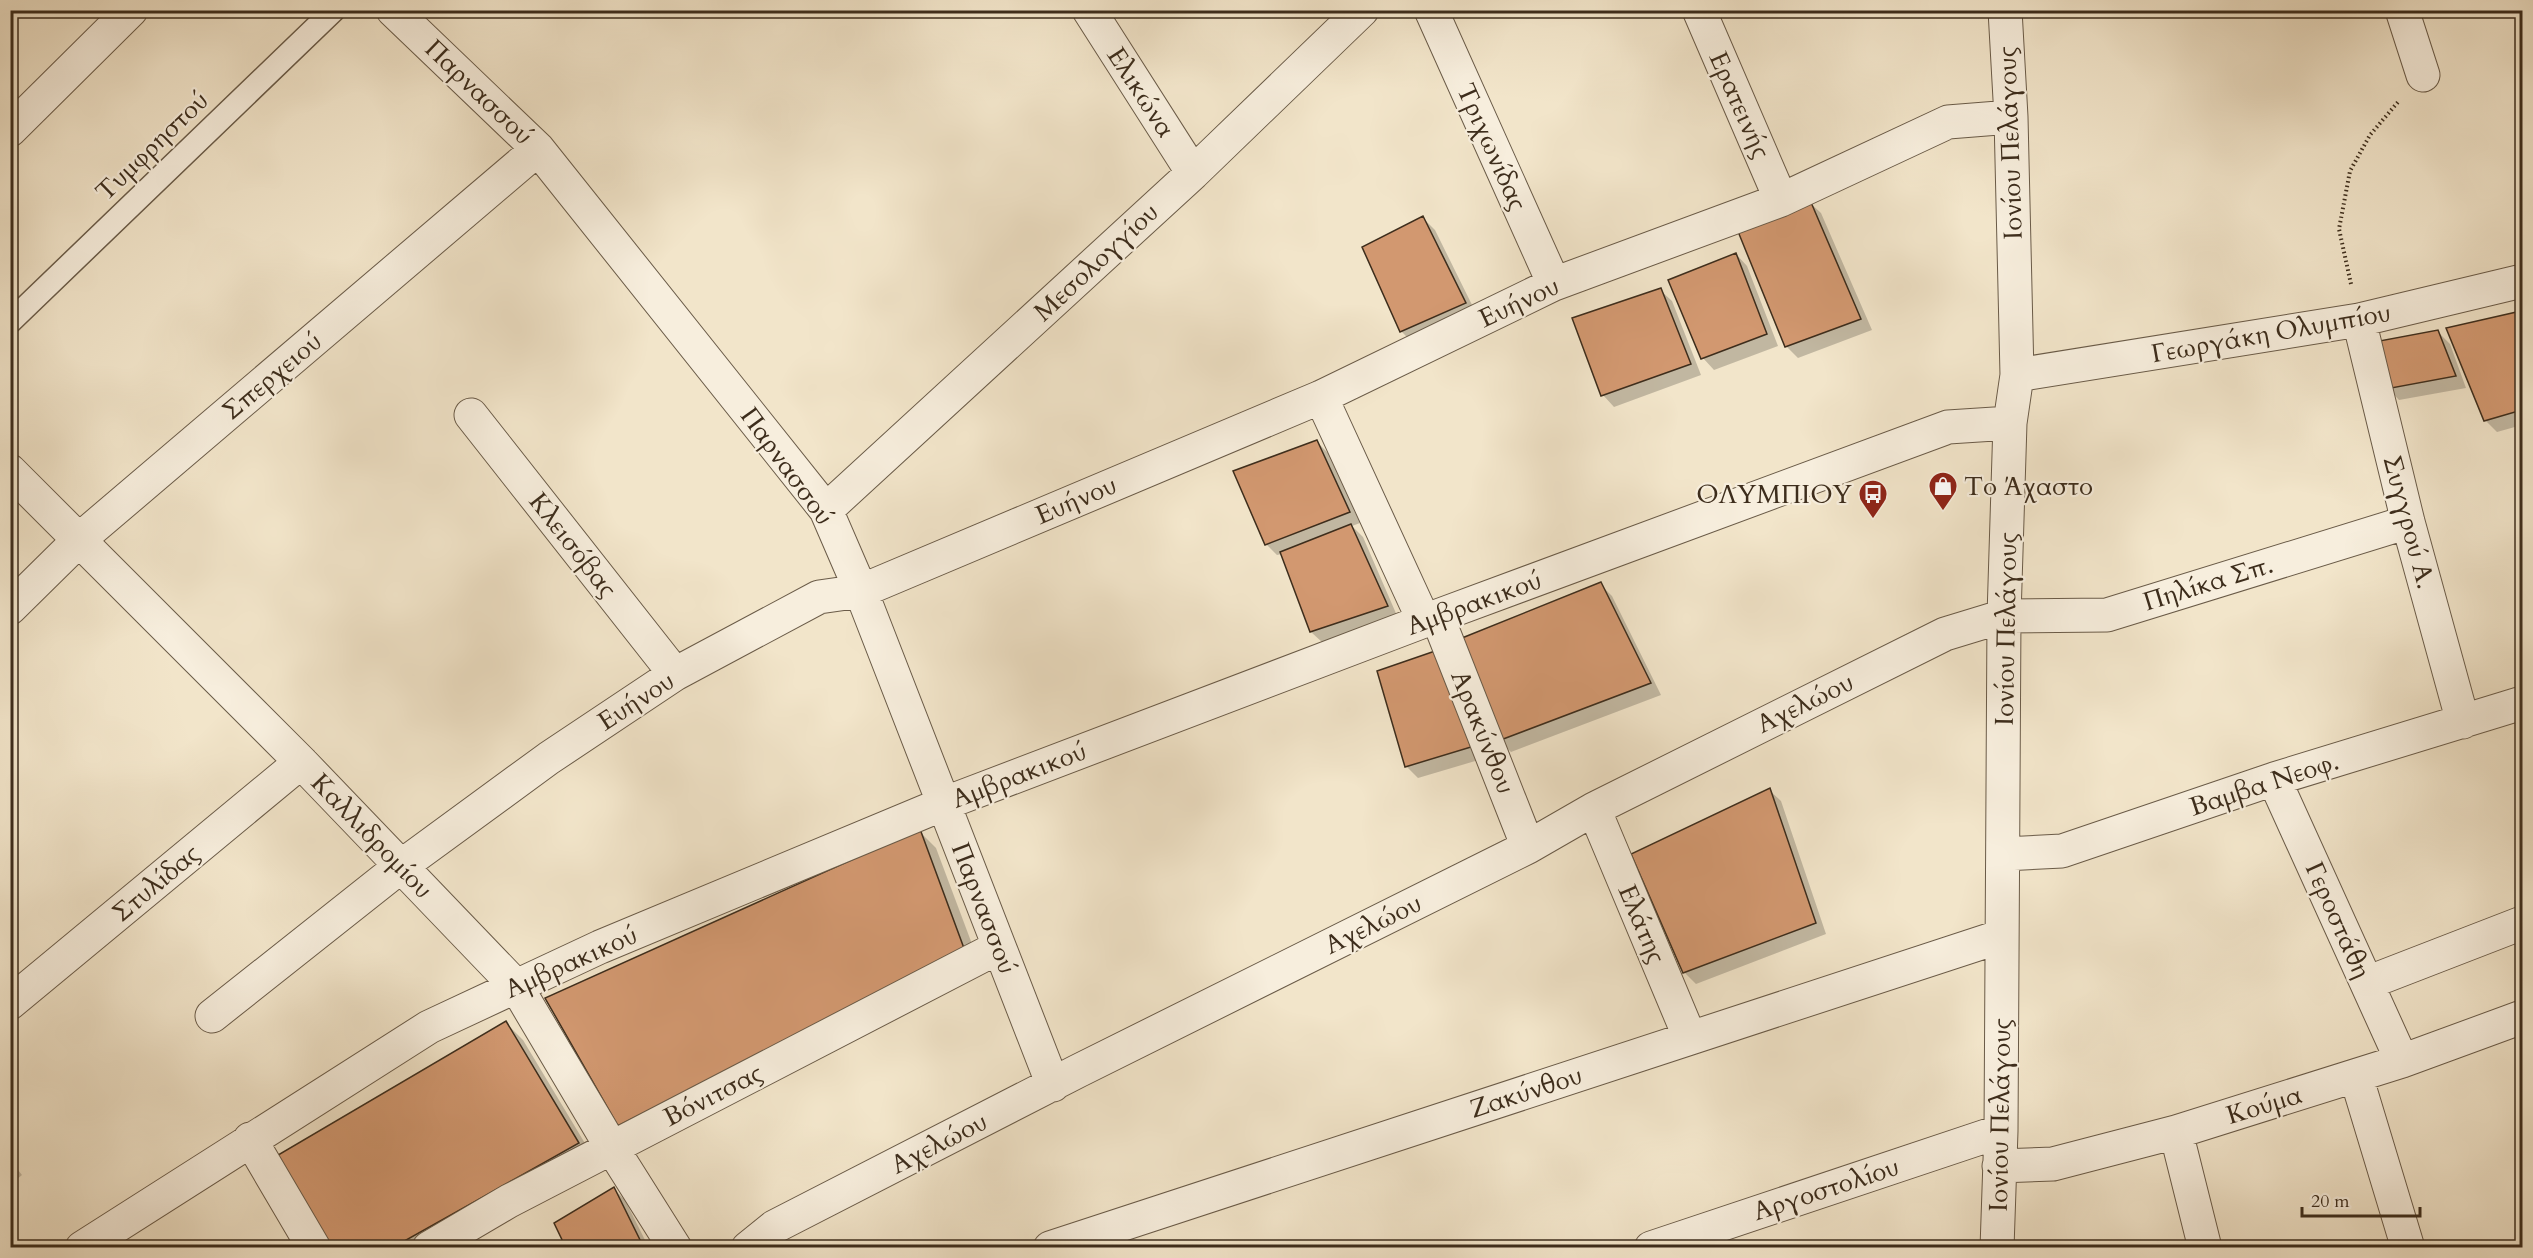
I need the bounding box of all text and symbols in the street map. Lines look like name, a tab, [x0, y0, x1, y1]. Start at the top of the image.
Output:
street label: Παρνασσού	[417, 31, 541, 153]
street label: Ελικώνα	[1099, 40, 1183, 144]
street label: Ερατεινής	[1701, 46, 1779, 164]
street label: Ιονίου Πελάγους	[1989, 46, 2031, 240]
street label: Τριχωνίδας	[1448, 78, 1536, 216]
street label: Τυμφρηστού	[88, 83, 216, 209]
street label: Μεσολογγίου	[1026, 195, 1166, 329]
street label: Ευήνου	[1473, 268, 1565, 336]
street label: Γεωργάκη Ολυμπίου	[2148, 295, 2394, 371]
street label: Σπερχειού	[215, 324, 329, 428]
street label: Παρνασσού	[732, 400, 842, 532]
street label: Συγγρού Α.	[2374, 452, 2444, 592]
street label: Ευήνου	[1030, 467, 1122, 533]
place label: Το Άχαστο	[1964, 469, 2093, 504]
shop icon: Το Άχαστο	[1927, 470, 1959, 512]
place label: ΟΛΥΜΠΙΟΥ	[1696, 477, 1853, 512]
bus stop icon: ΟΛΥΜΠΙΟΥ	[1857, 478, 1889, 520]
street label: Κλεισόβας	[521, 485, 625, 605]
street label: Ιονίου Πελάγους	[1987, 532, 2025, 726]
street label: Πηλίκα Σπ.	[2139, 547, 2277, 619]
street label: Αμβρακικού	[1402, 562, 1546, 644]
street label: Ευήνου	[591, 663, 681, 739]
street label: Αχελώου	[1751, 664, 1859, 742]
street label: Αρακύνθου	[1442, 665, 1524, 799]
street label: Αμβρακικού	[947, 733, 1091, 817]
street label: Βαμβα Νεοφ.	[2185, 743, 2343, 825]
street label: Καλλιδρομίου	[303, 766, 441, 906]
street label: Στυλίδας	[105, 836, 207, 930]
street label: Παρνασσού	[943, 837, 1025, 979]
street label: Γεροστάθη	[2297, 856, 2379, 984]
street label: Ελάτης	[1610, 879, 1674, 969]
street label: Αχελώου	[1319, 885, 1427, 963]
street label: Αμβρακικού	[499, 917, 643, 1007]
street label: Ιονίου Πελάγους	[1981, 1018, 2019, 1212]
street label: Βόνιτσας	[658, 1055, 768, 1135]
street label: Ζακύνθου	[1465, 1057, 1587, 1127]
street label: Κούμα	[2222, 1077, 2306, 1133]
street label: Αχελώου	[885, 1104, 993, 1182]
street label: Αργοστολίου	[1748, 1149, 1904, 1229]
scale bar	[2302, 1180, 2420, 1218]
text: 20 m	[2311, 1189, 2350, 1214]

